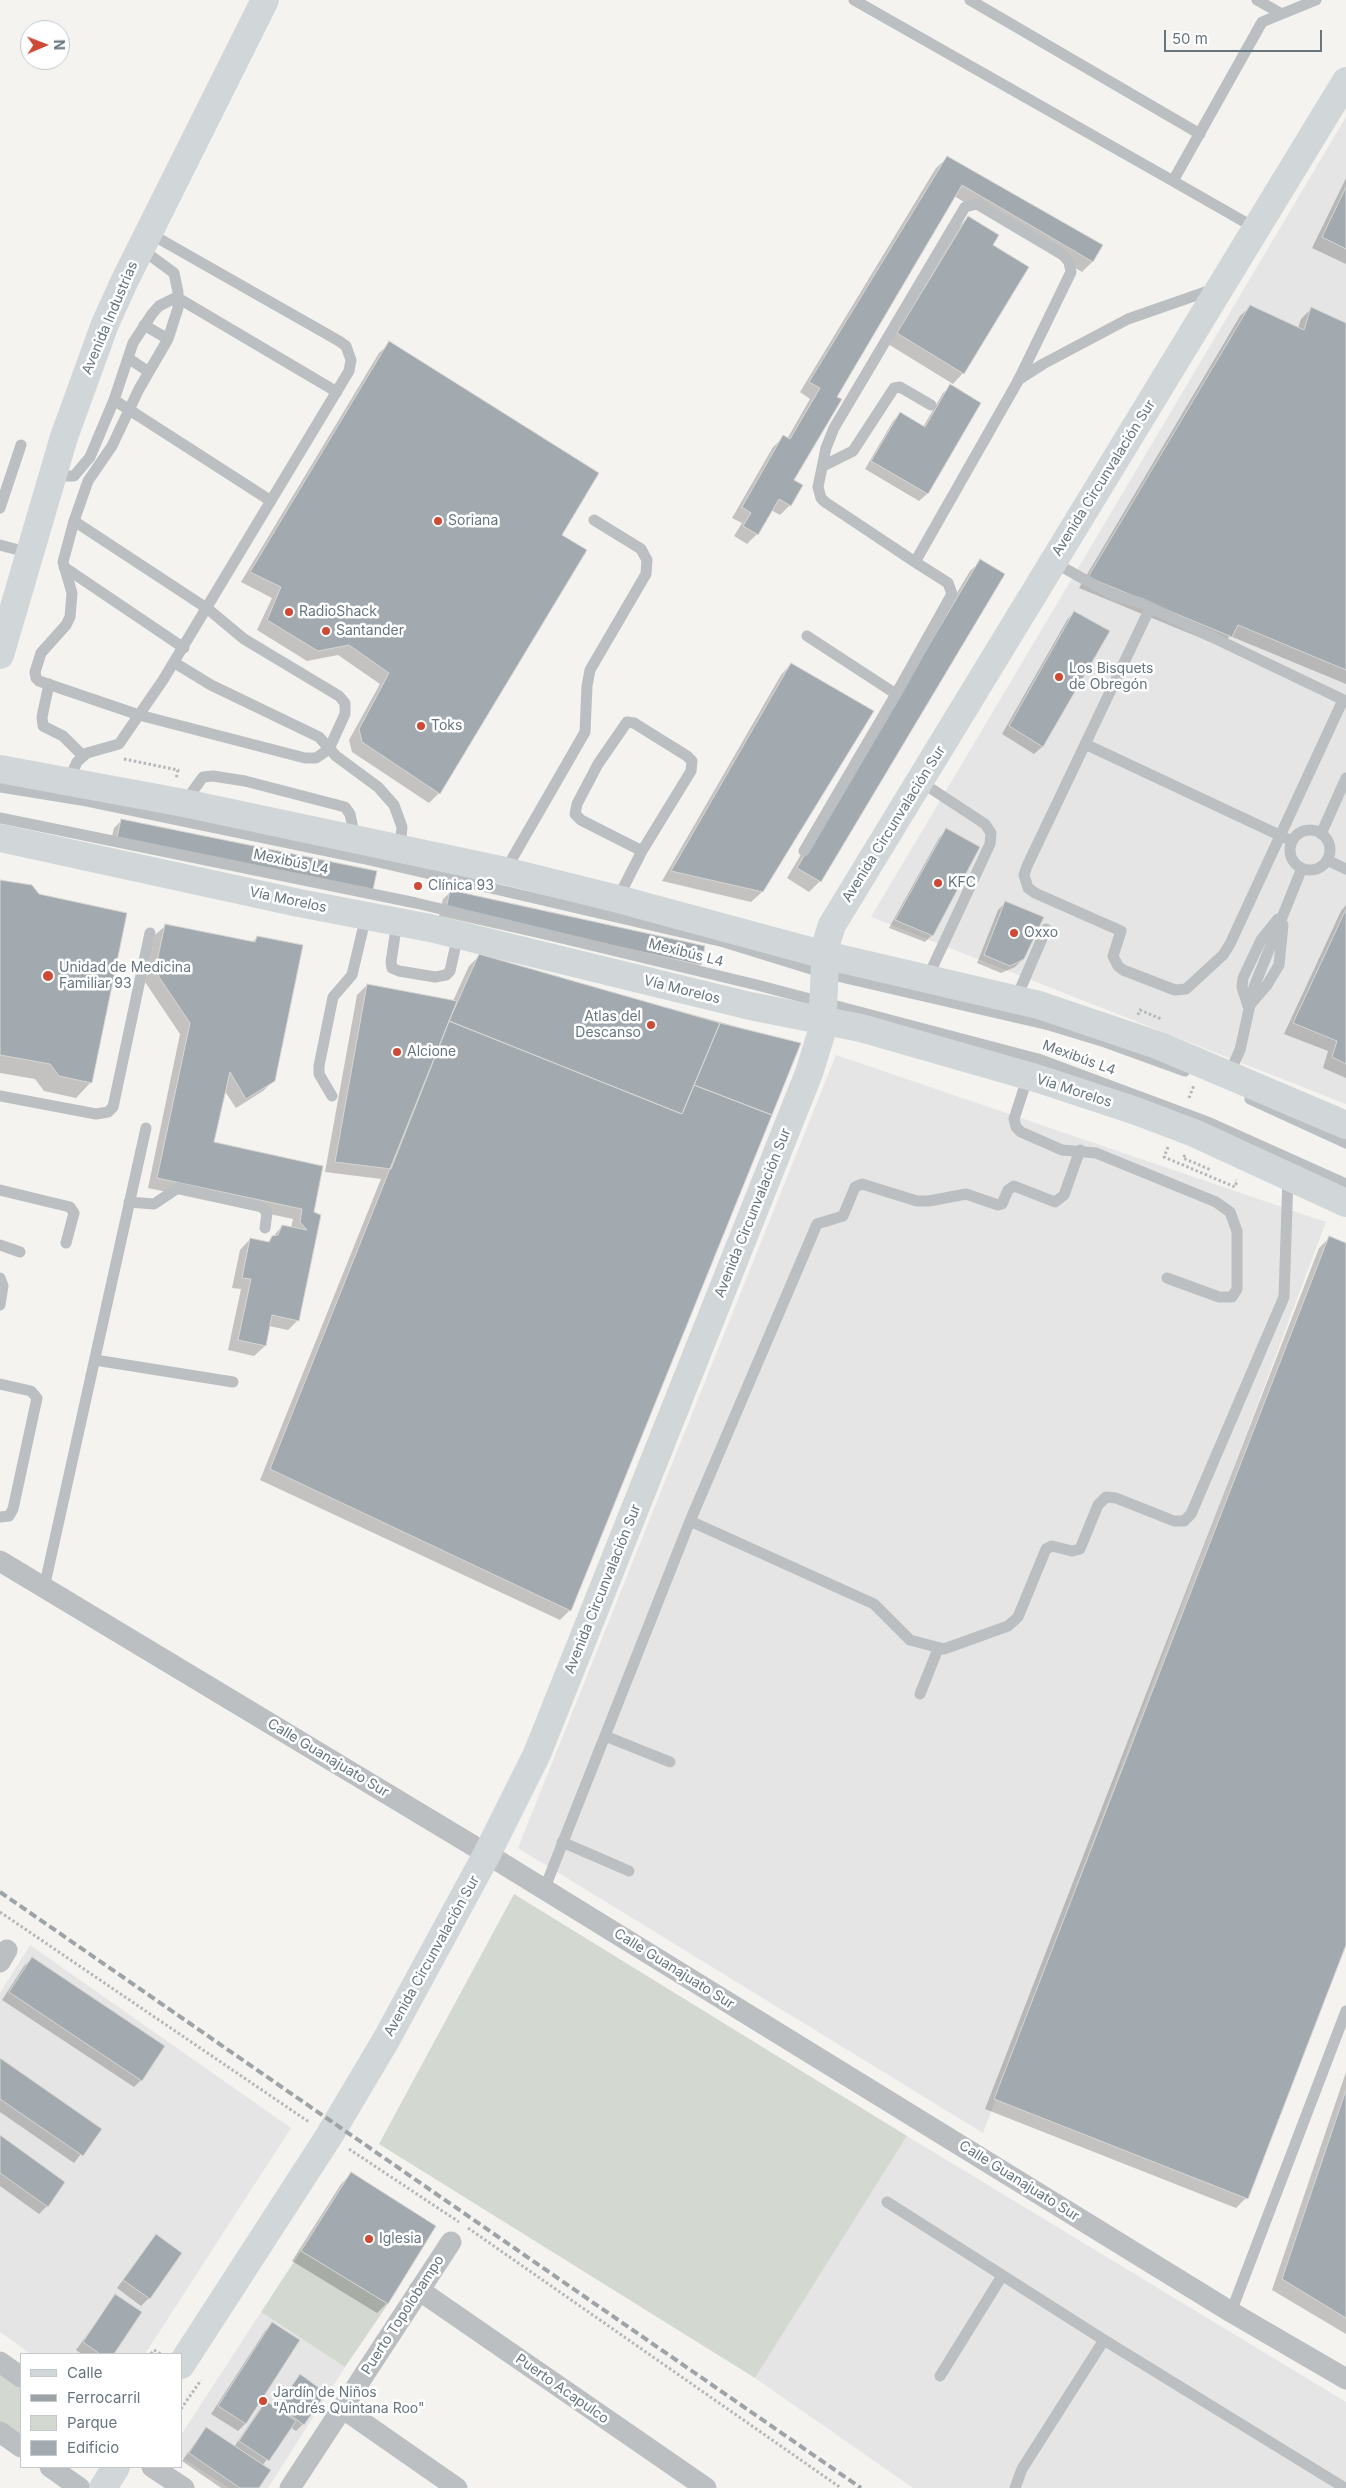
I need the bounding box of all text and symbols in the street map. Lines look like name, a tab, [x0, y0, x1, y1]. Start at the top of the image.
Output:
north arrow	[20, 20, 70, 70]
scale bar	[1166, 20, 1324, 52]
text: 50 m	[1172, 29, 1208, 48]
text: N	[51, 39, 68, 50]
street label: Avenida Industrias	[79, 259, 141, 377]
street label: Avenida Circunvalación Sur	[1049, 397, 1159, 559]
place label: Soriana	[448, 513, 498, 529]
marker: Soriana	[432, 515, 444, 527]
place label: RadioShack	[299, 604, 377, 620]
marker: RadioShack	[283, 606, 295, 618]
place label: Santander	[336, 623, 404, 639]
marker: Santander	[320, 625, 332, 637]
place label: Los Bisquets de Obregón	[1069, 661, 1153, 694]
marker: Los Bisquets de Obregón	[1053, 671, 1065, 683]
place label: Toks	[431, 718, 462, 734]
marker: Toks	[415, 720, 427, 732]
street label: Avenida Circunvalación Sur	[839, 743, 949, 905]
street label: Mexibús L4	[252, 846, 330, 878]
place label: KFC	[948, 875, 976, 891]
marker: KFC	[932, 877, 944, 889]
place label: Clínica 93	[428, 878, 494, 894]
marker: Clínica 93	[412, 880, 424, 892]
street label: Vía Morelos	[248, 884, 328, 916]
place label: Oxxo	[1024, 925, 1058, 941]
marker: Oxxo	[1008, 927, 1020, 939]
street label: Mexibús L4	[647, 936, 725, 970]
place label: Unidad de Medicina Familiar 93	[59, 960, 191, 992]
marker: Unidad de Medicina Familiar 93	[41, 969, 55, 983]
street label: Vía Morelos	[642, 972, 722, 1008]
place label: Atlas del Descanso	[575, 1009, 641, 1042]
marker: Atlas del Descanso	[645, 1019, 657, 1031]
street label: Mexibús L4	[1040, 1037, 1118, 1079]
place label: Alcione	[407, 1044, 456, 1060]
marker: Alcione	[391, 1046, 403, 1058]
street label: Vía Morelos	[1034, 1071, 1114, 1111]
street label: Avenida Circunvalación Sur	[711, 1126, 795, 1300]
street label: Avenida Circunvalación Sur	[561, 1502, 645, 1676]
street label: Calle Guanajuato Sur	[264, 1715, 392, 1801]
street label: Avenida Circunvalación Sur	[381, 1873, 483, 2039]
street label: Calle Guanajuato Sur	[611, 1925, 737, 2013]
street label: Calle Guanajuato Sur	[956, 2137, 1082, 2225]
place label: Iglesia	[379, 2231, 422, 2247]
marker: Iglesia	[363, 2233, 375, 2245]
street label: Puerto Topolobampo	[358, 2252, 448, 2378]
street label: Puerto Acapulco	[512, 2351, 612, 2427]
legend	[20, 2353, 182, 2468]
text: Calle	[67, 2363, 102, 2382]
place label: Jardín de Niños "Andrés Quintana Roo"	[273, 2385, 425, 2418]
text: Ferrocarril	[67, 2388, 140, 2407]
marker: Jardín de Niños "Andrés Quintana Roo"	[257, 2395, 269, 2407]
text: Parque	[67, 2413, 117, 2432]
text: Edificio	[67, 2438, 119, 2457]

